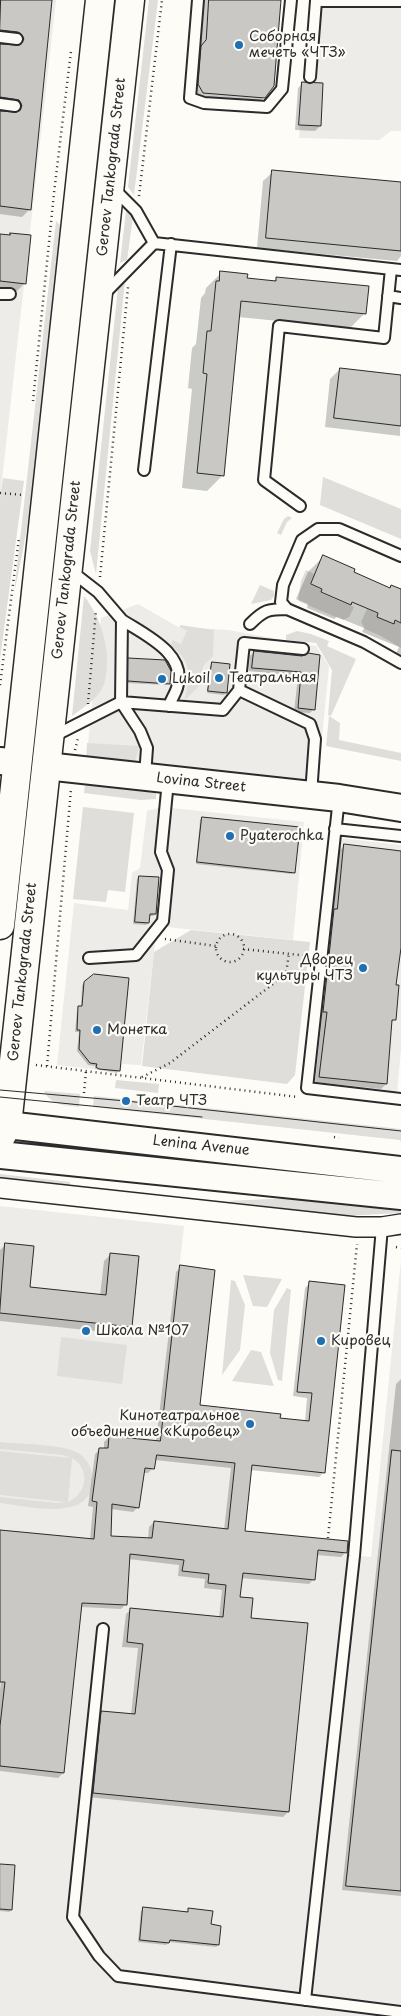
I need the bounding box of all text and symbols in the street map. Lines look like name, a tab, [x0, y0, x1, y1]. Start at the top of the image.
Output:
place label: Соборная мечеть «ЧТЗ»	[249, 29, 346, 62]
marker: Соборная мечеть «ЧТЗ»	[233, 39, 245, 51]
street label: Geroev Tankograda Street	[94, 77, 130, 257]
street label: Geroev Tankograda Street	[49, 480, 85, 660]
place label: Театральная	[229, 670, 317, 686]
place label: Lukoil	[172, 671, 210, 687]
marker: Театральная	[213, 672, 225, 684]
marker: Lukoil	[156, 673, 168, 685]
street label: Lovina Street	[155, 770, 247, 796]
place label: Pyaterochka	[240, 828, 324, 844]
marker: Pyaterochka	[224, 830, 236, 842]
street label: Geroev Tankograda Street	[5, 882, 41, 1062]
place label: Дворец культуры ЧТЗ	[256, 952, 353, 984]
marker: Дворец культуры ЧТЗ	[357, 962, 369, 974]
place label: Монетка	[107, 1022, 167, 1038]
marker: Монетка	[91, 1024, 103, 1036]
place label: Театр ЧТЗ	[136, 1093, 207, 1109]
marker: Театр ЧТЗ	[120, 1095, 132, 1107]
street label: Lenina Avenue	[152, 1133, 250, 1159]
place label: Школа №107	[96, 1323, 189, 1339]
marker: Школа №107	[80, 1325, 92, 1337]
place label: Кировец	[331, 1333, 391, 1349]
marker: Кировец	[315, 1335, 327, 1347]
place label: Кинотеатральное объединение «Кировец»	[71, 1408, 240, 1440]
marker: Кинотеатральное объединение «Кировец»	[244, 1418, 256, 1430]

